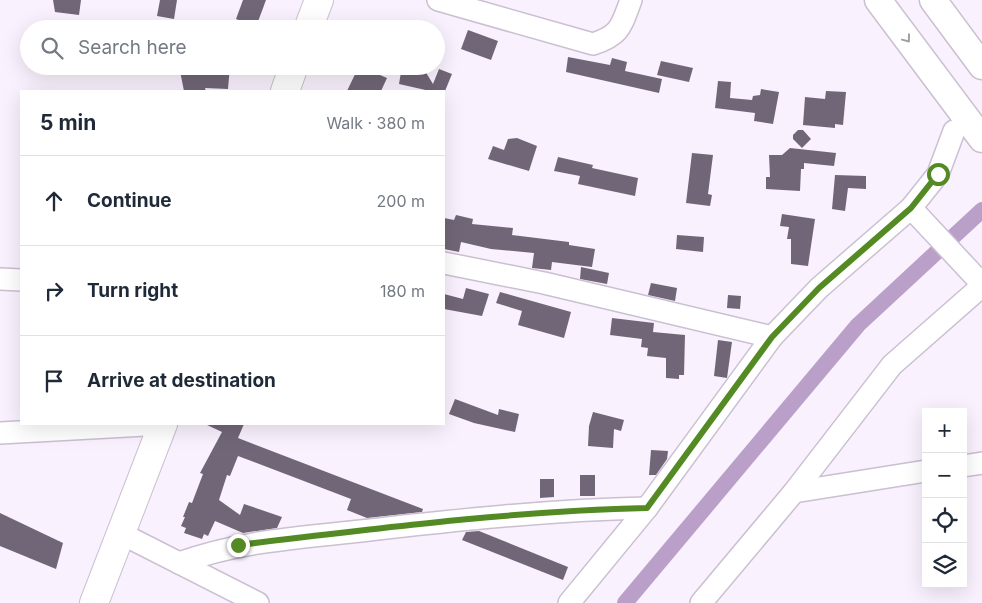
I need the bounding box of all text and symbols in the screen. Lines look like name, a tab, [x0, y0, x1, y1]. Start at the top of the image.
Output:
search box	[20, 20, 445, 75]
one-way arrow	[902, 33, 910, 42]
icon: search	[38, 34, 66, 62]
text: Search here	[78, 36, 187, 59]
text: 5 min	[40, 110, 96, 135]
text: Walk · 380 m	[326, 113, 425, 133]
route start	[927, 163, 950, 186]
icon: ahead	[40, 187, 68, 215]
text: Continue	[87, 189, 172, 212]
text: 200 m	[377, 191, 425, 211]
icon: right	[40, 277, 68, 305]
text: Turn right	[87, 279, 178, 302]
text: 180 m	[380, 281, 425, 301]
icon: arrive	[40, 367, 68, 395]
text: Arrive at destination	[87, 369, 276, 392]
map controls	[922, 408, 967, 588]
button: +	[922, 408, 967, 453]
button: −	[922, 453, 967, 498]
button: locate	[922, 498, 967, 543]
route end	[227, 534, 250, 557]
button: layers	[922, 543, 967, 588]

